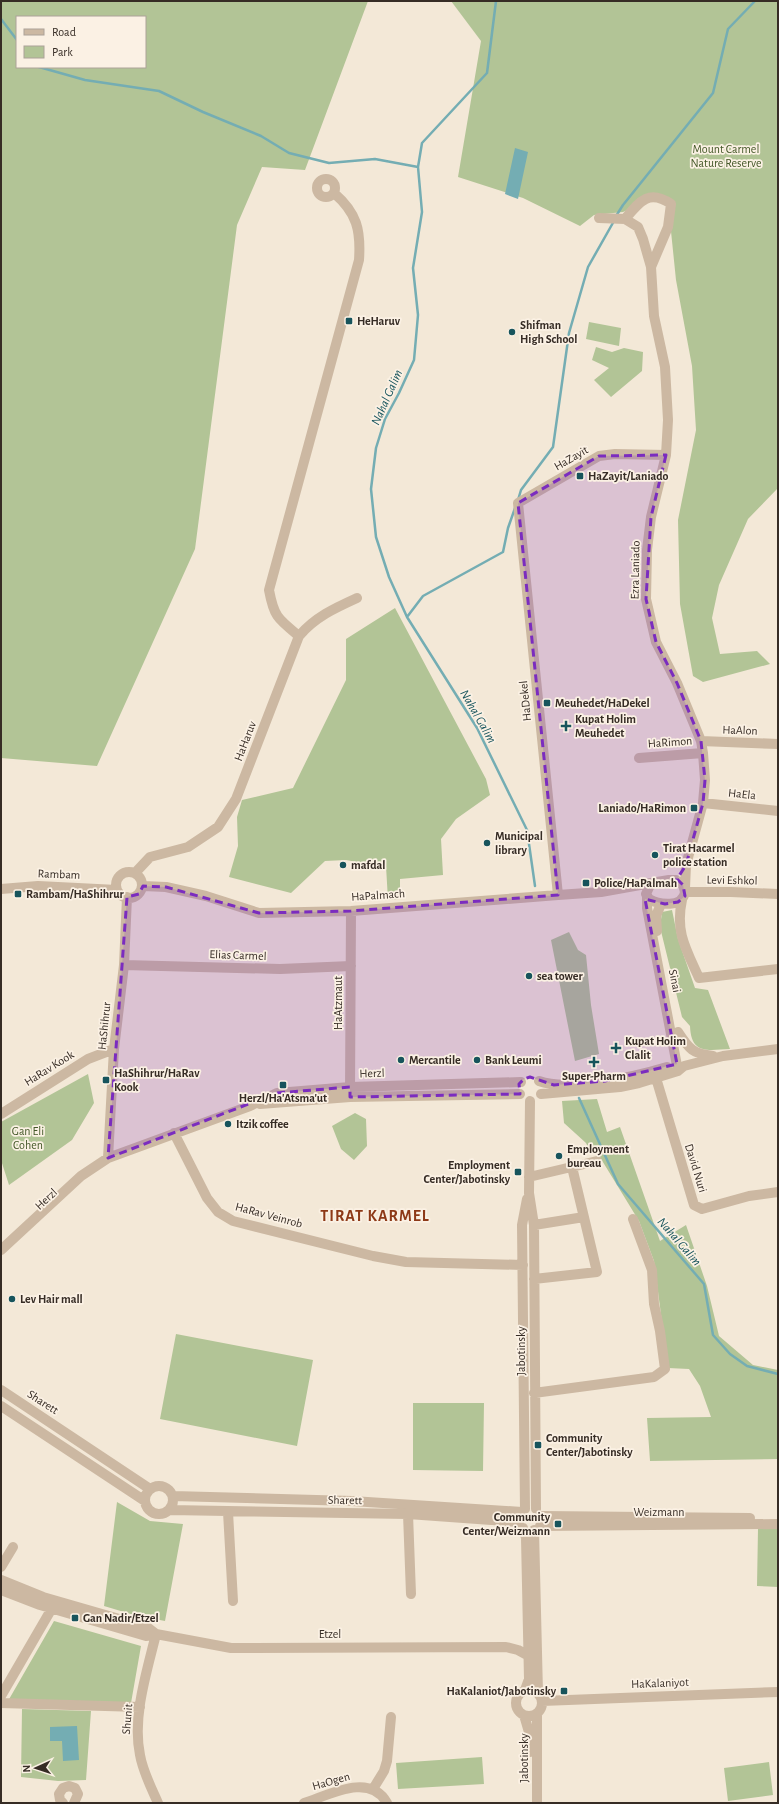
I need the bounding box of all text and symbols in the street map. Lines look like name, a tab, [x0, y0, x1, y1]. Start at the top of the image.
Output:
legend	[16, 16, 146, 68]
text: Road	[52, 26, 76, 38]
text: Park	[52, 46, 73, 58]
park label: Mount Carmel Nature Reserve	[691, 143, 761, 169]
place label: HeHaruv	[357, 315, 401, 327]
marker: HeHaruv	[344, 316, 354, 326]
place label: Shifman High School	[520, 319, 577, 345]
marker: Shifman High School	[507, 327, 517, 337]
water label: Nahal Galim	[369, 368, 405, 427]
street label: HaZayit	[552, 443, 591, 473]
place label: HaZayit/Laniado	[588, 470, 669, 483]
marker: HaZayit/Laniado	[575, 471, 585, 481]
street label: Ezra Laniado	[628, 540, 642, 600]
street label: HaDekel	[517, 680, 533, 722]
water label: Nahal Galim	[457, 688, 498, 746]
place label: Meuhedet/HaDekel	[555, 697, 650, 709]
marker: Meuhedet/HaDekel	[542, 698, 552, 708]
place label: Kupat Holim Meuhedet	[575, 713, 636, 739]
street label: HaHaruv	[232, 719, 258, 763]
marker: Kupat Holim Meuhedet	[560, 720, 572, 732]
street label: HaAlon	[722, 723, 758, 737]
street label: HaRimon	[647, 734, 693, 750]
street label: HaEla	[728, 787, 757, 801]
place label: Laniado/HaRimon	[598, 802, 686, 814]
marker: Laniado/HaRimon	[689, 803, 699, 813]
place label: Municipal library	[495, 830, 543, 857]
marker: Municipal library	[482, 838, 492, 848]
place label: Tirat Hacarmel police station	[663, 842, 735, 868]
marker: Tirat Hacarmel police station	[650, 850, 660, 860]
place label: mafdal	[351, 859, 385, 871]
marker: mafdal	[338, 860, 348, 870]
street label: Rambam	[37, 867, 81, 881]
street label: Levi Eshkol	[706, 874, 758, 886]
place label: Police/HaPalmah	[594, 877, 677, 889]
marker: Police/HaPalmah	[581, 878, 591, 888]
street label: HaPalmach	[351, 887, 405, 903]
place label: Rambam/HaShihrur	[26, 888, 125, 900]
marker: Rambam/HaShihrur	[13, 889, 23, 899]
street label: Elias Carmel	[209, 948, 267, 962]
street label: Sinai	[667, 968, 683, 994]
place label: sea tower	[537, 970, 584, 982]
marker: sea tower	[524, 971, 534, 981]
street label: HaAtzmaut	[332, 976, 344, 1030]
street label: HaShihrur	[96, 1001, 112, 1051]
place label: Kupat Holim Clalit	[625, 1035, 686, 1061]
marker: Kupat Holim Clalit	[610, 1042, 622, 1054]
street label: HaRav Kook	[22, 1048, 76, 1088]
place label: Mercantile	[409, 1054, 461, 1066]
place label: Bank Leumi	[485, 1054, 542, 1066]
marker: Mercantile	[396, 1055, 406, 1065]
marker: Bank Leumi	[472, 1055, 482, 1065]
marker: Super-Pharm	[589, 1057, 599, 1067]
place label: HaShihrur/HaRav Kook	[114, 1067, 200, 1093]
street label: Herzl	[359, 1067, 385, 1079]
place label: Super-Pharm	[562, 1070, 626, 1082]
marker: HaShihrur/HaRav Kook	[101, 1075, 111, 1085]
marker: Herzl/Ha'Atsma'ut	[278, 1080, 288, 1090]
place label: Herzl/Ha'Atsma'ut	[239, 1092, 327, 1104]
place label: Itzik coffee	[236, 1118, 289, 1130]
marker: Itzik coffee	[223, 1119, 233, 1129]
park label: Gan Eli Cohen	[12, 1125, 44, 1151]
street label: David Nuri	[683, 1142, 709, 1194]
place label: Employment bureau	[567, 1143, 629, 1169]
marker: Employment bureau	[554, 1151, 564, 1161]
place label: Employment Center/Jabotinsky	[424, 1159, 511, 1186]
marker: Employment Center/Jabotinsky	[513, 1167, 523, 1177]
street label: Herzl	[33, 1186, 59, 1212]
street label: HaRav Veinrob	[234, 1200, 304, 1230]
district label: TIRAT KARMEL	[320, 1208, 430, 1224]
water label: Nahal Galim	[655, 1215, 703, 1269]
place label: Lev Hair mall	[20, 1293, 83, 1305]
marker: Lev Hair mall	[7, 1294, 17, 1304]
street label: Jabotinsky	[515, 1326, 528, 1376]
street label: Sharett	[25, 1388, 61, 1416]
place label: Community Center/Jabotinsky	[546, 1432, 633, 1459]
marker: Community Center/Jabotinsky	[533, 1440, 543, 1450]
street label: Sharett	[328, 1494, 362, 1506]
street label: Weizmann	[634, 1506, 684, 1518]
place label: Community Center/Weizmann	[463, 1511, 551, 1537]
marker: Community Center/Weizmann	[553, 1519, 563, 1529]
place label: Gan Nadir/Etzel	[83, 1612, 159, 1624]
marker: Gan Nadir/Etzel	[70, 1613, 80, 1623]
street label: Etzel	[319, 1628, 341, 1640]
street label: HaKalaniyot	[631, 1676, 689, 1691]
place label: HaKalaniot/Jabotinsky	[447, 1685, 557, 1698]
marker: HaKalaniot/Jabotinsky	[559, 1686, 569, 1696]
street label: Shunit	[120, 1703, 134, 1735]
street label: Jabotinsky	[518, 1733, 531, 1783]
north arrow	[16, 1748, 56, 1788]
text: N	[21, 1764, 32, 1773]
street label: HaOgen	[311, 1770, 351, 1792]

